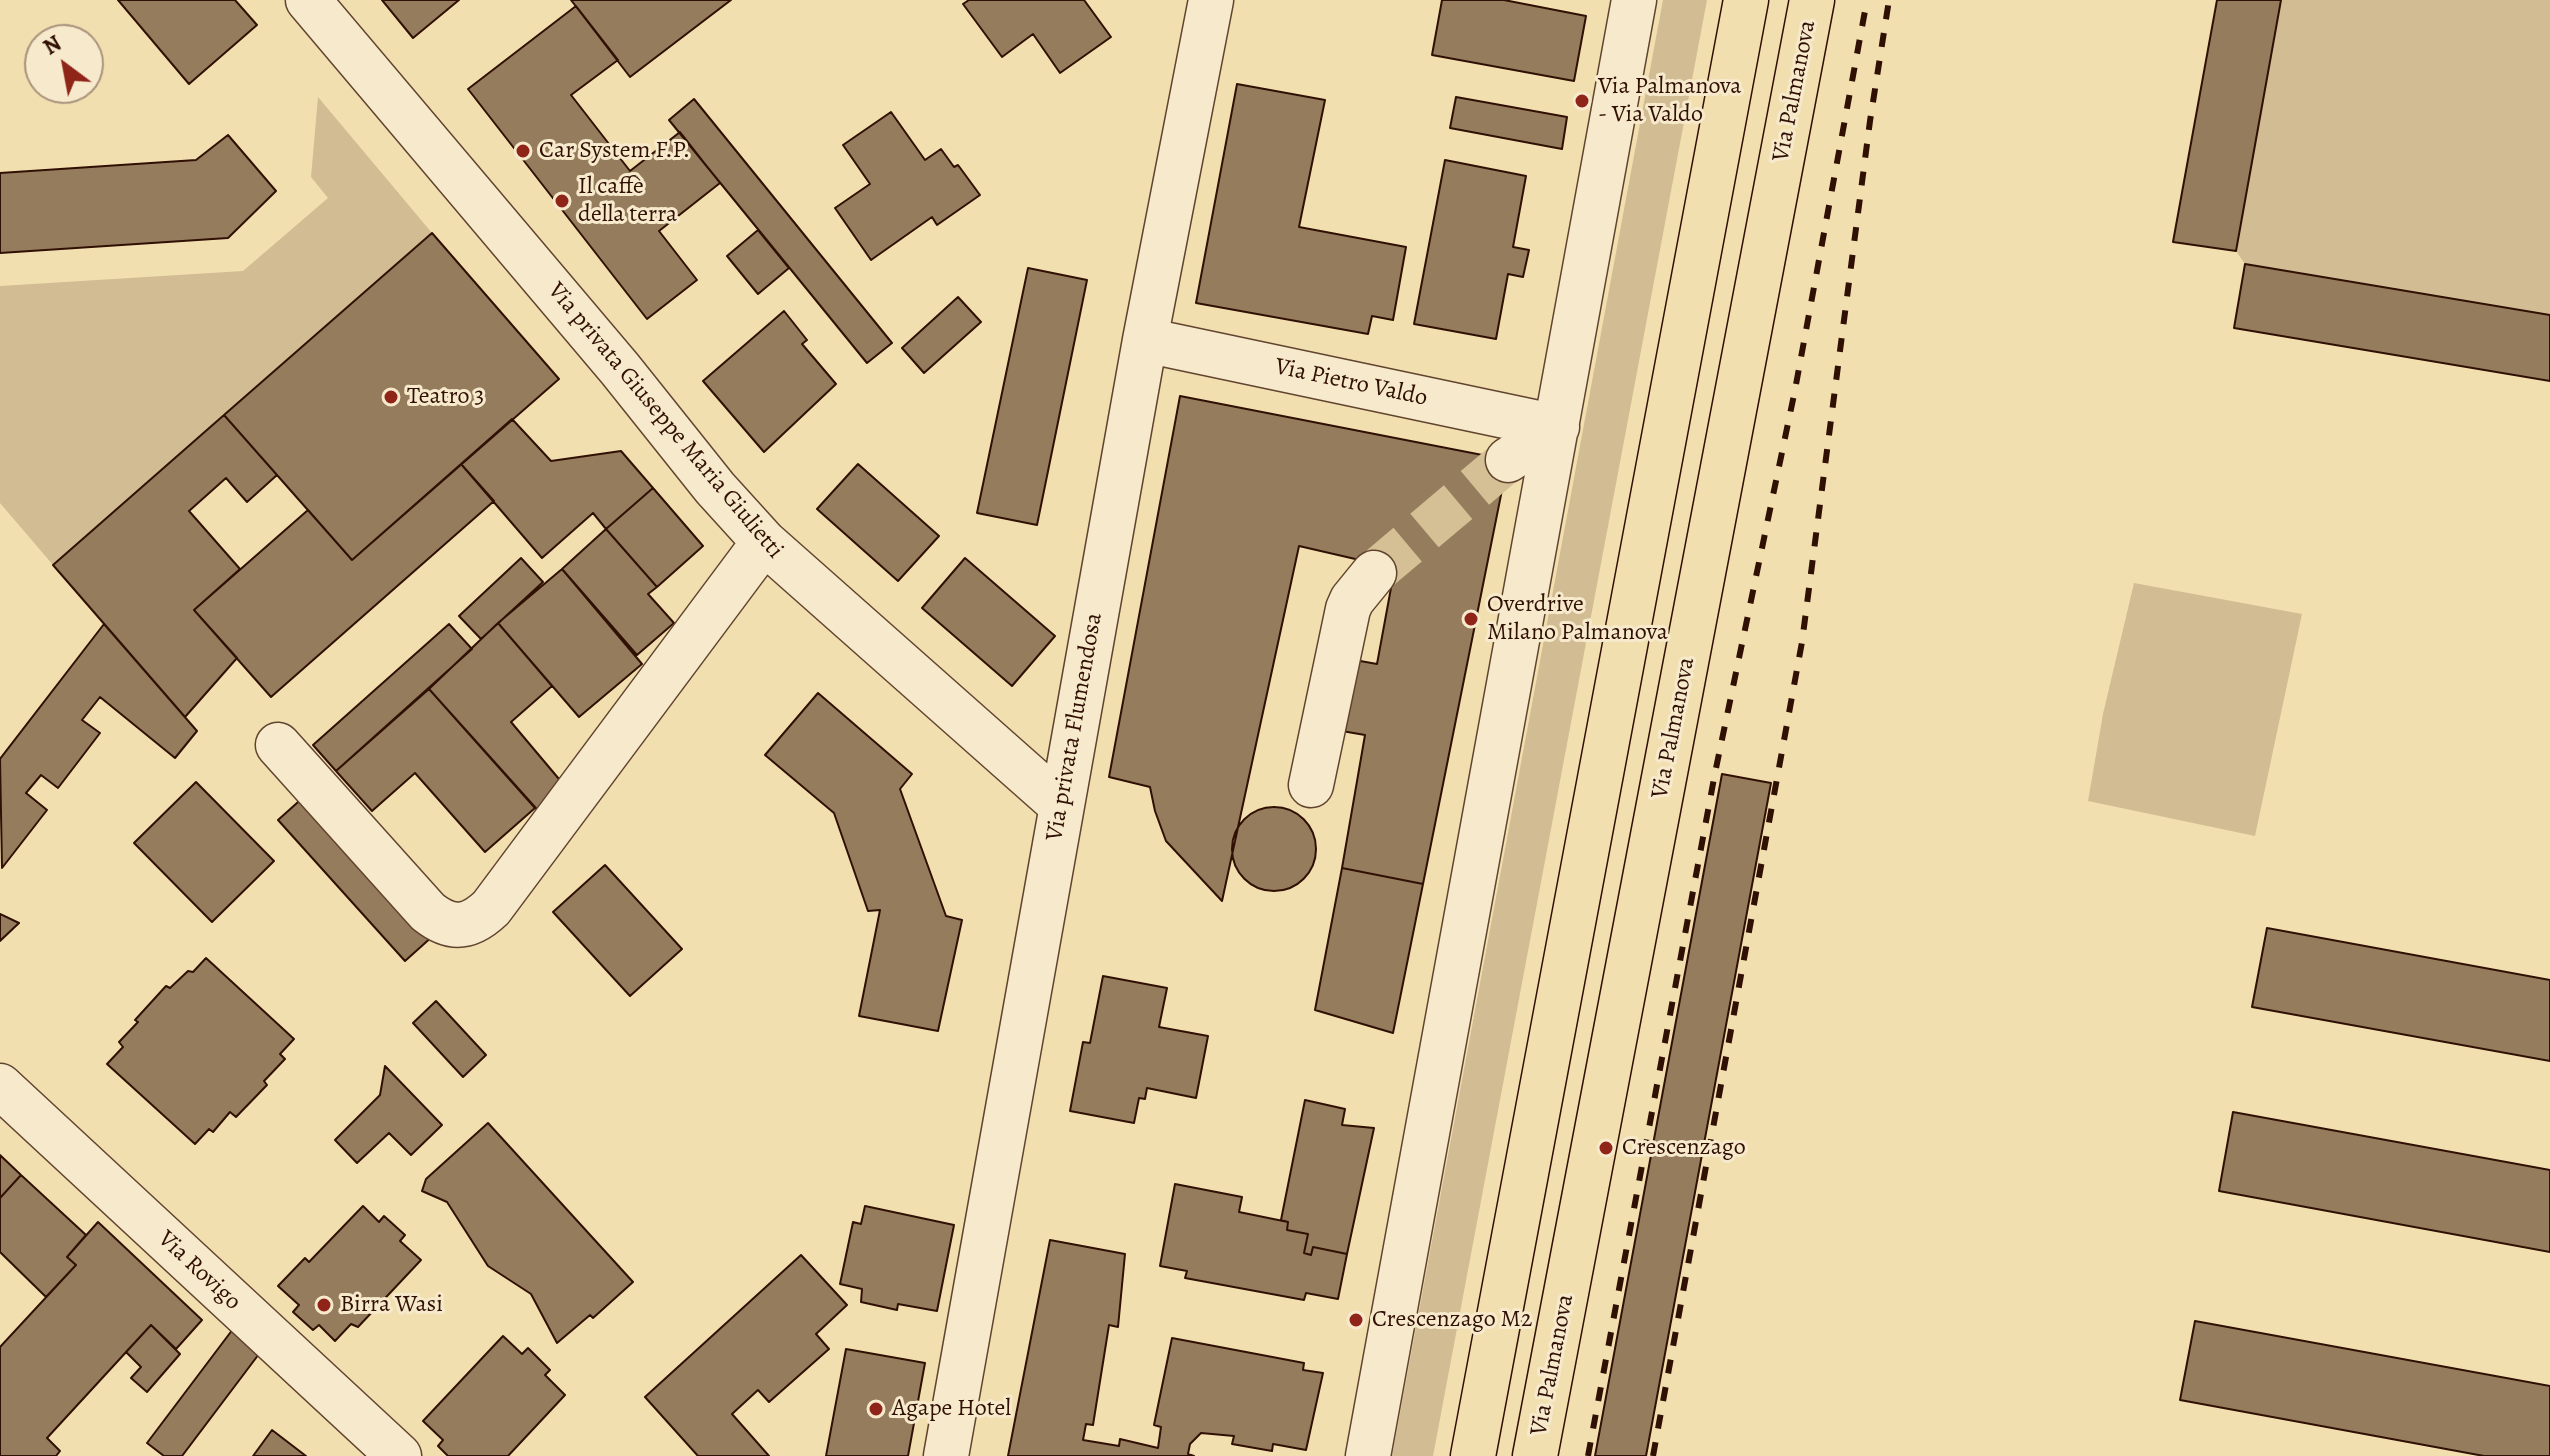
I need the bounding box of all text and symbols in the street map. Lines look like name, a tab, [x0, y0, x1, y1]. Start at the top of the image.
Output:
street label: Via Palmanova	[1767, 18, 1823, 164]
north arrow	[24, 24, 104, 104]
text: N	[38, 28, 67, 62]
place label: Via Palmanova - Via Valdo	[1598, 73, 1742, 129]
marker: Via Palmanova - Via Valdo	[1573, 92, 1591, 110]
place label: Car System F.P.	[539, 137, 690, 165]
marker: Car System F.P.	[514, 142, 532, 160]
place label: Il caffè della terra	[578, 173, 677, 229]
marker: Il caffè della terra	[553, 192, 571, 210]
street label: Via privata Giuseppe Maria Giulietti	[541, 277, 789, 565]
street label: Via Pietro Valdo	[1272, 353, 1430, 413]
place label: Teatro 3	[407, 383, 484, 411]
marker: Teatro 3	[382, 388, 400, 406]
place label: Overdrive Milano Palmanova	[1487, 591, 1668, 647]
marker: Overdrive Milano Palmanova	[1462, 610, 1480, 628]
street label: Via privata Flumendosa	[1041, 611, 1109, 843]
street label: Via Palmanova	[1646, 655, 1702, 801]
place label: Crescenzago	[1622, 1134, 1746, 1162]
marker: Crescenzago	[1597, 1139, 1615, 1157]
street label: Via Rovigo	[151, 1225, 247, 1317]
place label: Birra Wasi	[340, 1291, 443, 1319]
street label: Via Palmanova	[1525, 1292, 1581, 1438]
marker: Birra Wasi	[315, 1296, 333, 1314]
place label: Crescenzago M2	[1372, 1306, 1532, 1334]
marker: Crescenzago M2	[1347, 1311, 1365, 1329]
place label: Agape Hotel	[892, 1395, 1011, 1423]
marker: Agape Hotel	[867, 1400, 885, 1418]

